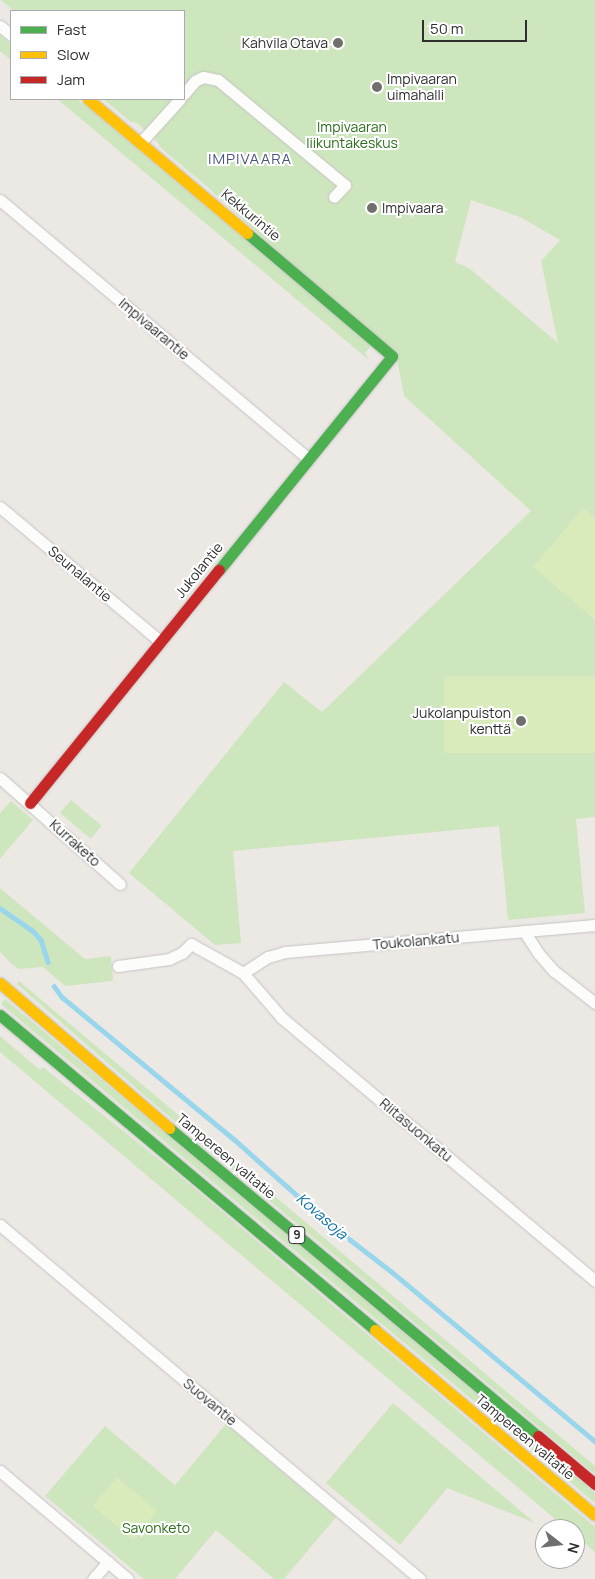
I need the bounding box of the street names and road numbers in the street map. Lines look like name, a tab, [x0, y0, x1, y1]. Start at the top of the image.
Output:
street label: Kekkurintie	[218, 185, 284, 245]
street label: Impivaarantie	[115, 295, 193, 363]
street label: Jukolantie	[172, 539, 226, 601]
street label: Seunalantie	[45, 543, 115, 605]
street label: Kurraketo	[46, 816, 104, 870]
street label: Toukolankatu	[372, 929, 460, 953]
street label: Riitasuonkatu	[376, 1095, 456, 1165]
street label: Tampereen valtatie	[173, 1110, 279, 1202]
road number: 9	[288, 1226, 306, 1244]
street label: Suovantie	[180, 1375, 240, 1429]
street label: Tampereen valtatie	[472, 1391, 578, 1483]

